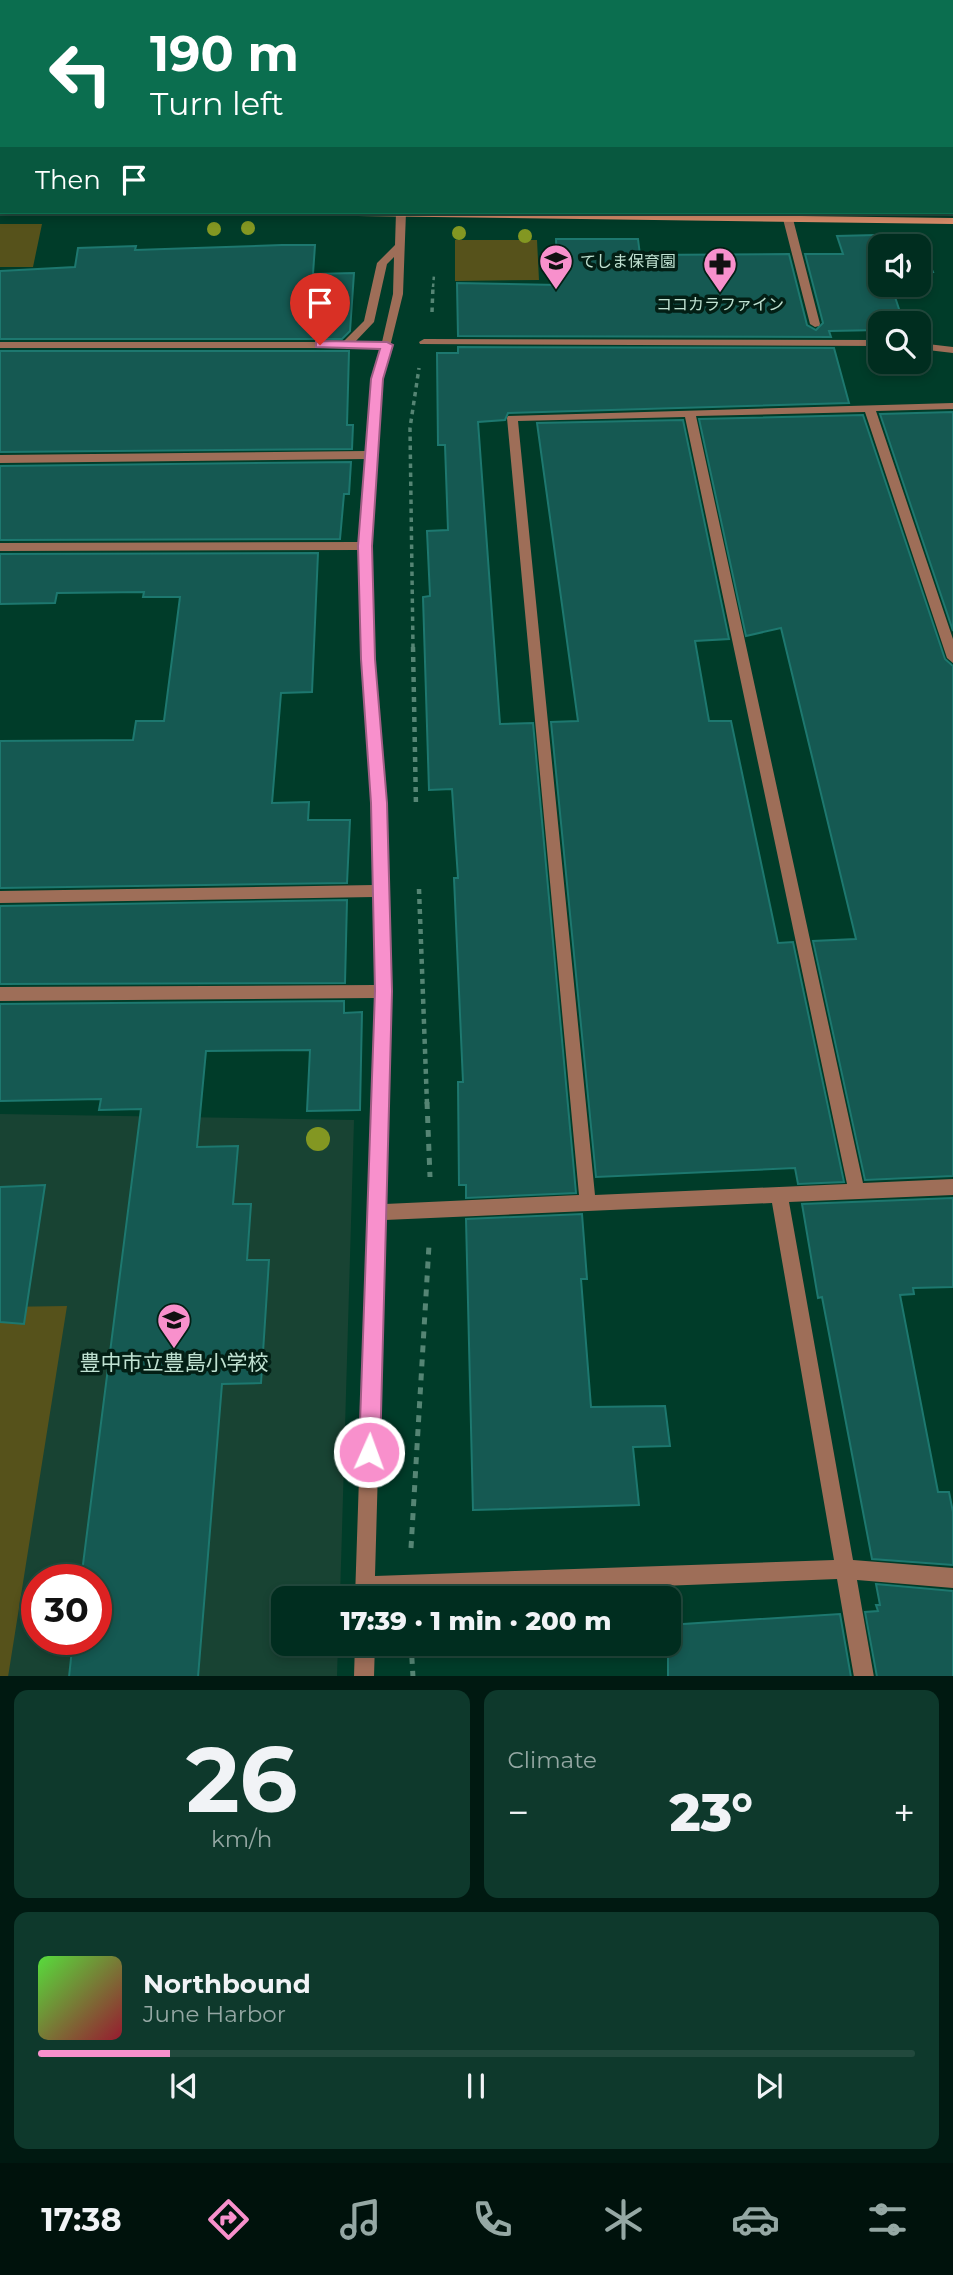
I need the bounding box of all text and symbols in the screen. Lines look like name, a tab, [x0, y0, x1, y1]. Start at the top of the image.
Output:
text: 190 m	[150, 24, 299, 83]
icon: left	[35, 28, 126, 119]
text: Turn left	[150, 84, 284, 123]
icon: arrive	[115, 161, 153, 199]
text: Then	[35, 164, 101, 196]
map controls	[868, 234, 931, 374]
button: sound	[868, 234, 931, 297]
school or university icon: てしま保育園	[537, 242, 575, 291]
pharmacy icon: ココカラファイン	[701, 245, 739, 294]
place label: てしま保育園	[580, 252, 676, 271]
pin	[290, 273, 350, 345]
icon: arrive	[301, 284, 339, 322]
place label: ココカラファイン	[656, 295, 784, 314]
button: search	[868, 311, 931, 374]
school or university icon: 豊中市立豊島小学校	[155, 1301, 193, 1350]
place label: 豊中市立豊島小学校	[80, 1350, 269, 1375]
position arrow	[332, 1415, 406, 1489]
speed limit sign: 30	[21, 1564, 112, 1655]
text: 17:39 · 1 min · 200 m	[341, 1605, 611, 1637]
text: 26	[186, 1724, 298, 1835]
text: Climate	[508, 1746, 597, 1774]
text: 23°	[670, 1781, 753, 1844]
text: −	[508, 1789, 529, 1836]
text: +	[893, 1789, 915, 1836]
text: km/h	[211, 1825, 272, 1853]
text: Northbound	[143, 1968, 311, 2000]
text: June Harbor	[143, 2000, 286, 2028]
icon: previous	[165, 2067, 203, 2105]
icon: pause	[457, 2067, 495, 2105]
icon: next	[750, 2067, 788, 2105]
icon: directions	[204, 2195, 253, 2244]
icon: music	[336, 2195, 385, 2244]
icon: phone	[468, 2195, 517, 2244]
icon: climate	[599, 2195, 648, 2244]
icon: car	[731, 2195, 780, 2244]
icon: filters	[863, 2195, 912, 2244]
text: 17:38	[41, 2200, 122, 2239]

